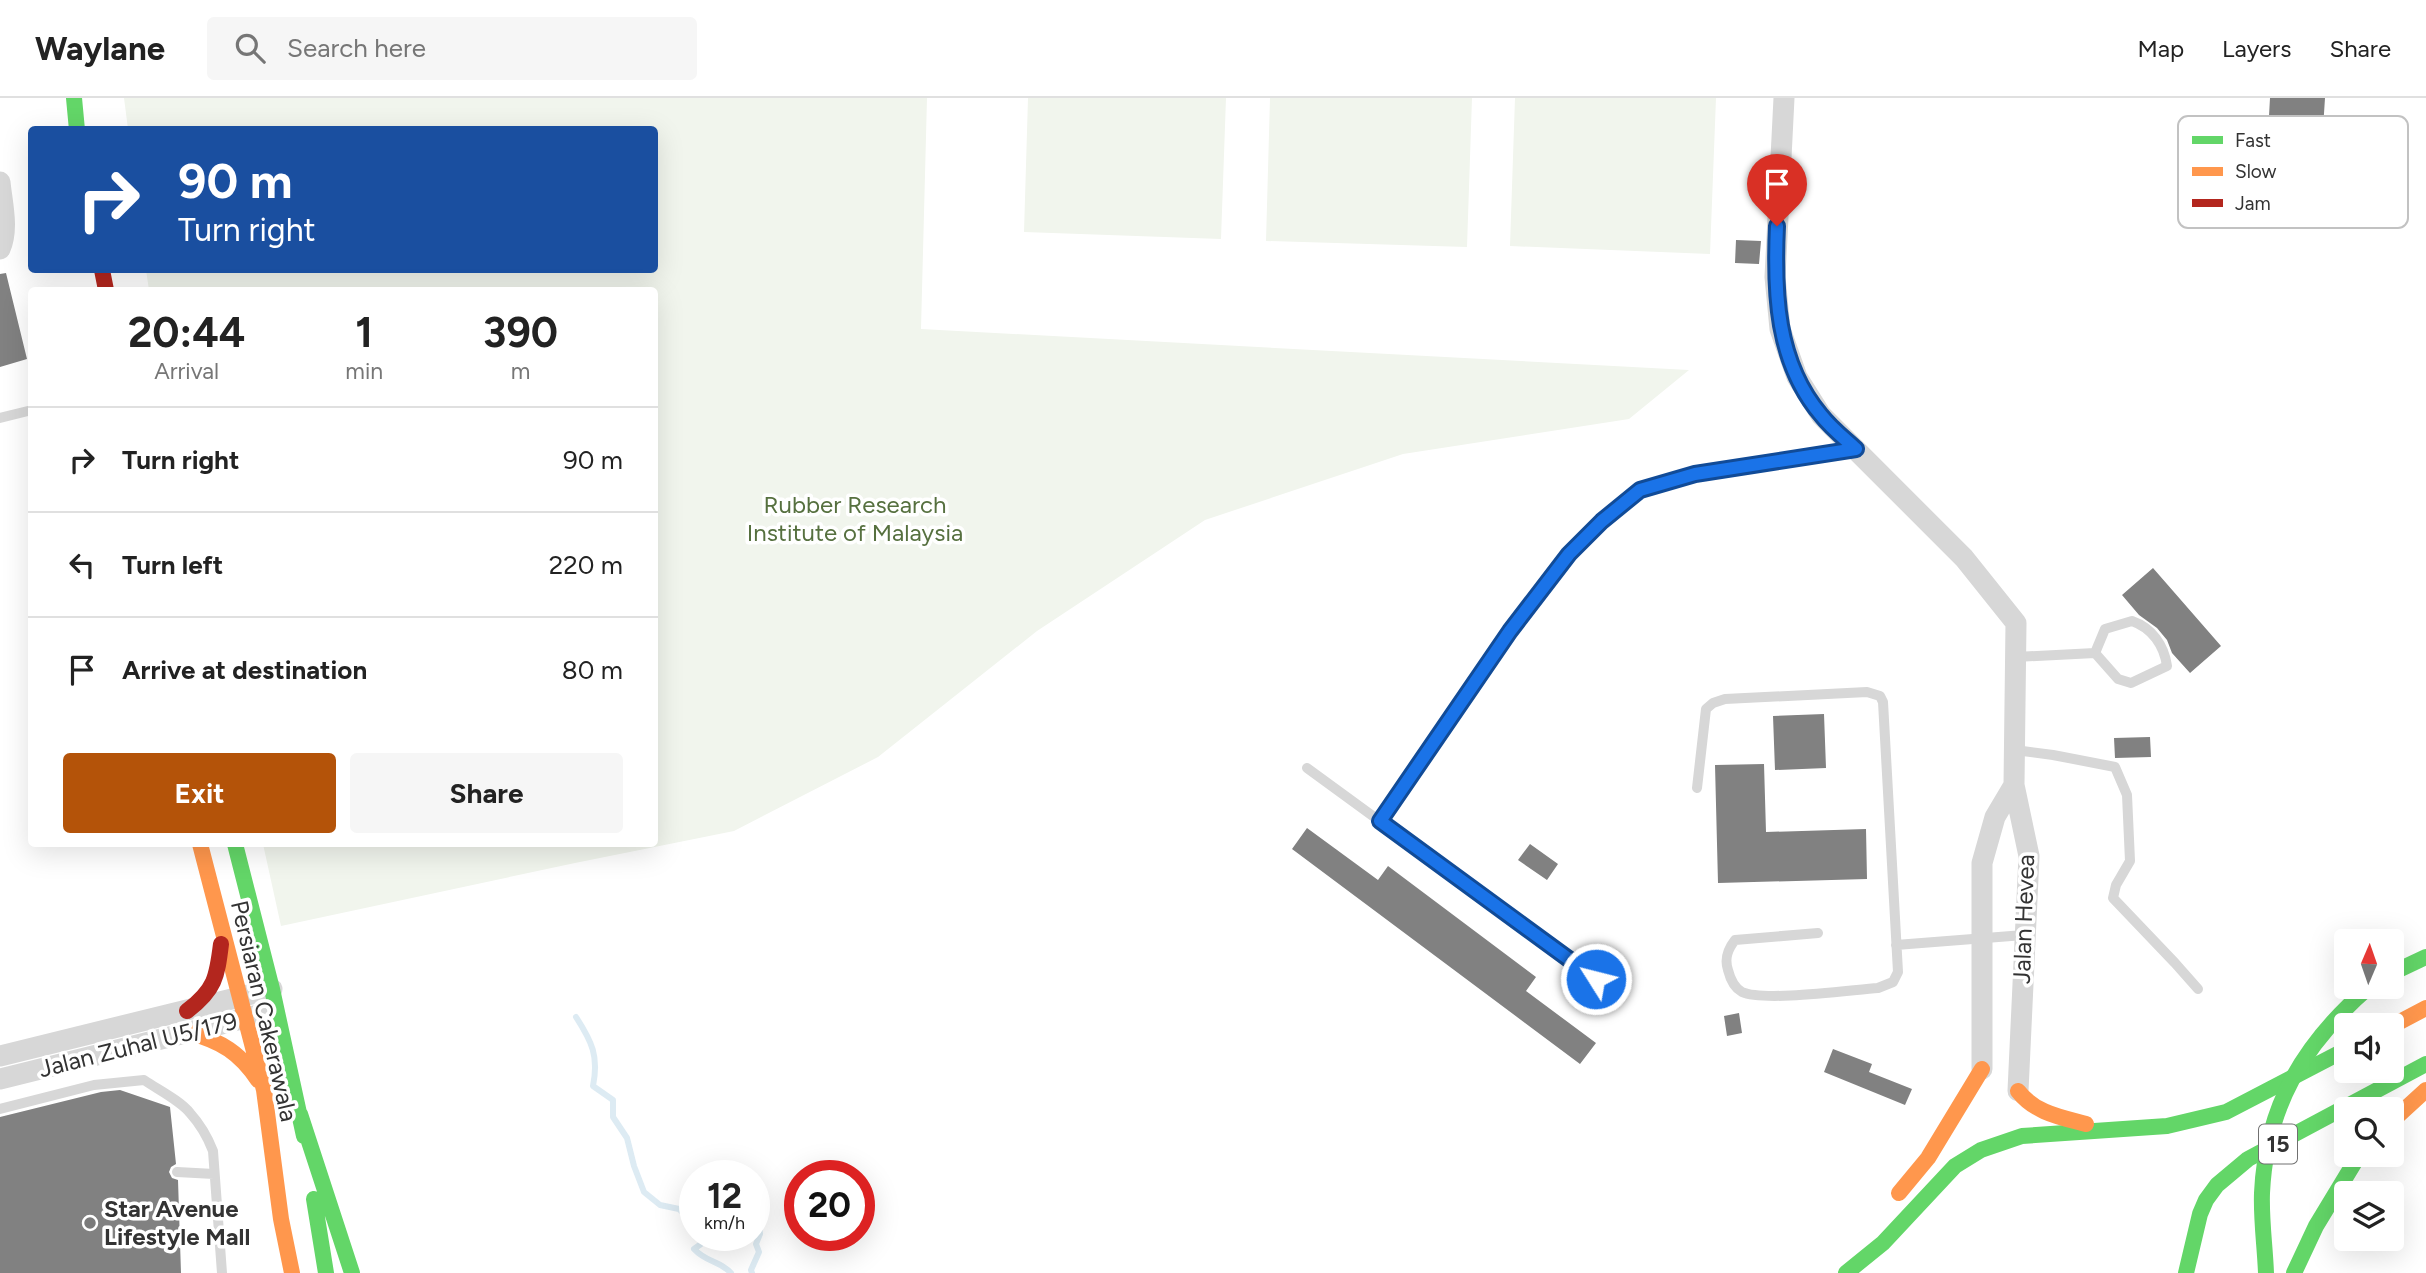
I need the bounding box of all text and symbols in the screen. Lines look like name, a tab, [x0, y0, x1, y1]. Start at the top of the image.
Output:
search box	[207, 17, 697, 80]
text: Waylane	[35, 29, 165, 68]
icon: search	[231, 29, 269, 67]
text: Search here	[287, 32, 426, 64]
text: Map	[2137, 34, 2184, 63]
text: Layers	[2222, 34, 2291, 63]
text: Share	[2329, 34, 2391, 63]
legend	[2178, 116, 2408, 228]
text: Fast	[2235, 129, 2271, 152]
text: 90 m	[178, 151, 293, 210]
icon: right	[63, 154, 154, 245]
pin	[1747, 154, 1807, 226]
text: Slow	[2235, 160, 2277, 183]
icon: arrive	[1758, 165, 1796, 203]
text: Jam	[2235, 192, 2271, 215]
text: Turn right	[178, 211, 316, 249]
text: 20:44	[128, 307, 245, 358]
text: 1	[355, 307, 373, 358]
text: 390	[483, 307, 558, 358]
text: Arrival	[154, 357, 219, 385]
text: min	[345, 357, 383, 385]
text: m	[511, 357, 530, 385]
icon: right	[63, 441, 101, 479]
text: Turn right	[122, 444, 239, 476]
text: 90 m	[563, 444, 623, 476]
park label: Rubber Research Institute of Malaysia	[747, 490, 963, 547]
icon: left	[63, 546, 101, 584]
text: Turn left	[122, 549, 223, 581]
text: 220 m	[549, 549, 623, 581]
icon: arrive	[63, 651, 101, 689]
text: Arrive at destination	[122, 654, 367, 686]
text: 80 m	[562, 654, 623, 686]
button: Exit	[63, 753, 336, 833]
button: Share	[350, 753, 623, 833]
street label: Jalan Hevea	[2007, 854, 2040, 984]
street label: Persiaran Cakerawala	[225, 898, 304, 1124]
north arrow	[2334, 929, 2404, 999]
map controls	[2334, 929, 2404, 1251]
position arrow	[1559, 942, 1633, 1016]
street label: Jalan Zuhal U5/179	[36, 1006, 240, 1083]
button: sound	[2334, 1013, 2404, 1083]
button: search	[2334, 1097, 2404, 1167]
road number: 15	[2259, 1124, 2297, 1163]
speed limit sign: 20	[784, 1160, 875, 1251]
text: 12	[707, 1175, 742, 1217]
button: layers	[2334, 1181, 2404, 1251]
place label: Star Avenue Lifestyle Mall	[104, 1194, 250, 1251]
text: km/h	[704, 1212, 745, 1234]
marker: Star Avenue Lifestyle Mall	[82, 1215, 98, 1231]

